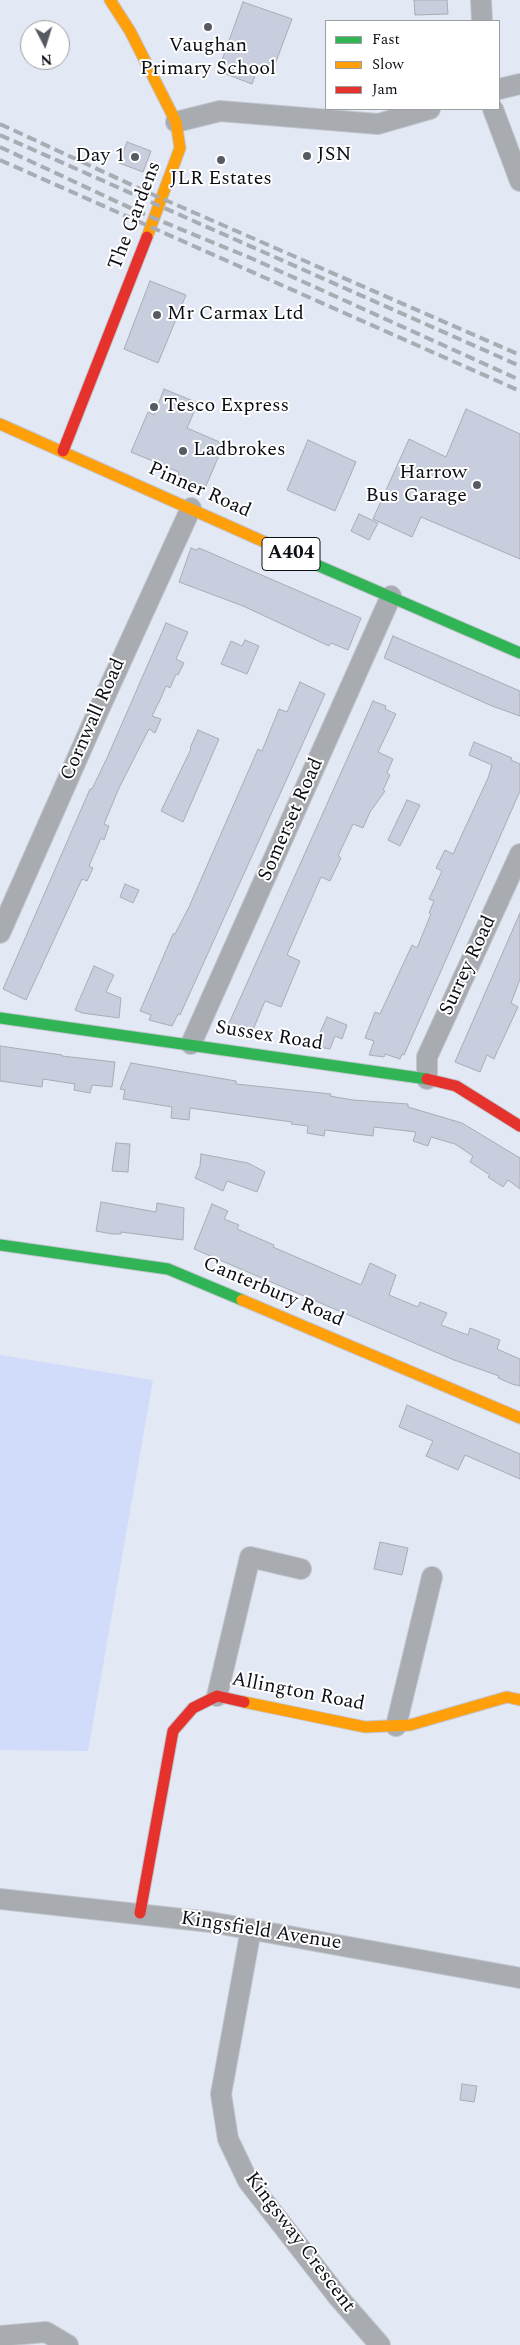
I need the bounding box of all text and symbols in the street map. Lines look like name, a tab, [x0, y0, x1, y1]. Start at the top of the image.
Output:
north arrow	[20, 20, 70, 70]
legend	[325, 20, 500, 110]
marker: Vaughan Primary School	[202, 21, 214, 33]
text: Fast	[372, 28, 400, 51]
place label: Vaughan Primary School	[140, 35, 276, 82]
text: N	[40, 48, 53, 70]
text: Slow	[372, 53, 404, 76]
text: Jam	[372, 78, 398, 101]
place label: JSN	[317, 144, 351, 168]
place label: Day 1	[75, 145, 125, 169]
marker: JSN	[301, 150, 313, 162]
marker: Day 1	[129, 151, 141, 163]
marker: JLR Estates	[215, 154, 227, 166]
street label: The Gardens	[104, 158, 168, 274]
place label: JLR Estates	[170, 168, 272, 192]
place label: Mr Carmax Ltd	[167, 303, 304, 327]
marker: Mr Carmax Ltd	[151, 309, 163, 321]
place label: Tesco Express	[164, 395, 289, 419]
marker: Tesco Express	[148, 401, 160, 413]
place label: Ladbrokes	[193, 439, 286, 463]
marker: Ladbrokes	[177, 445, 189, 457]
street label: Pinner Road	[144, 458, 254, 524]
place label: Harrow Bus Garage	[366, 462, 467, 509]
marker: Harrow Bus Garage	[471, 479, 483, 491]
road number: A404	[262, 538, 320, 570]
street label: Cornwall Road	[56, 655, 132, 785]
street label: Somerset Road	[254, 755, 330, 885]
street label: Surrey Road	[435, 912, 503, 1020]
street label: Sussex Road	[214, 1017, 324, 1057]
street label: Canterbury Road	[199, 1253, 347, 1333]
street label: Allington Road	[230, 1668, 366, 1718]
street label: Kingsfield Avenue	[179, 1907, 343, 1957]
street label: Kingsway Crescent	[238, 2168, 360, 2318]

